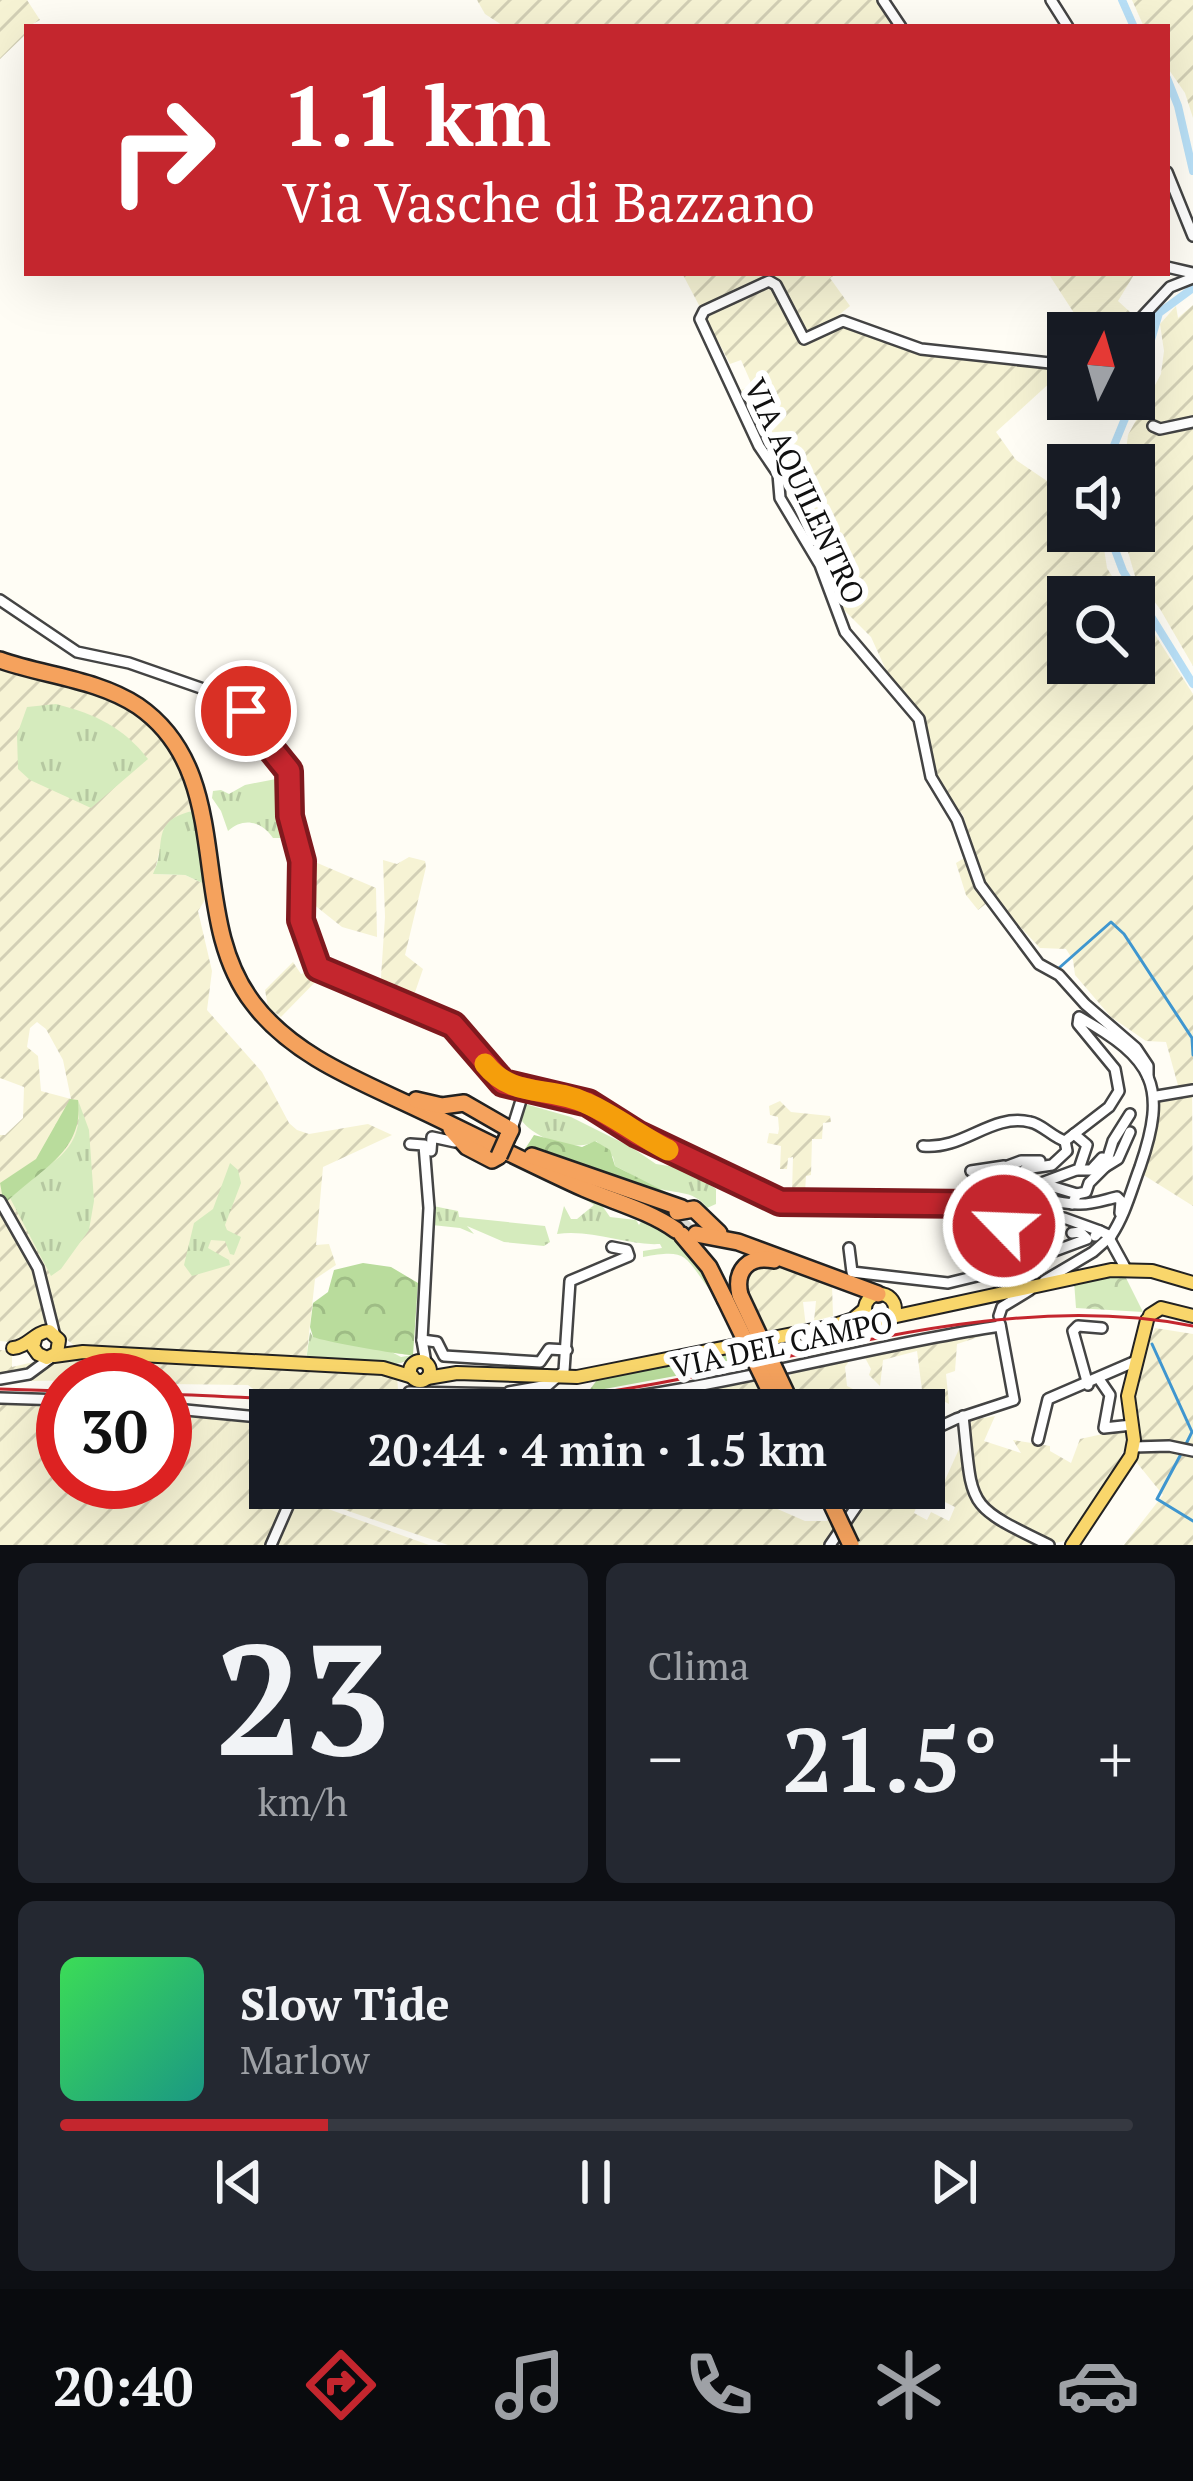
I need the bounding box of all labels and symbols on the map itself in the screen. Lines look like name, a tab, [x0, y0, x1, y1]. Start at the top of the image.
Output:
north arrow	[1047, 312, 1155, 420]
street label: VIA AQUILENTRO	[735, 372, 875, 610]
pin	[195, 660, 297, 762]
position arrow	[941, 1163, 1067, 1289]
street label: VIA DEL CAMPO	[668, 1301, 896, 1387]
speed limit sign: 30	[36, 1353, 192, 1509]

